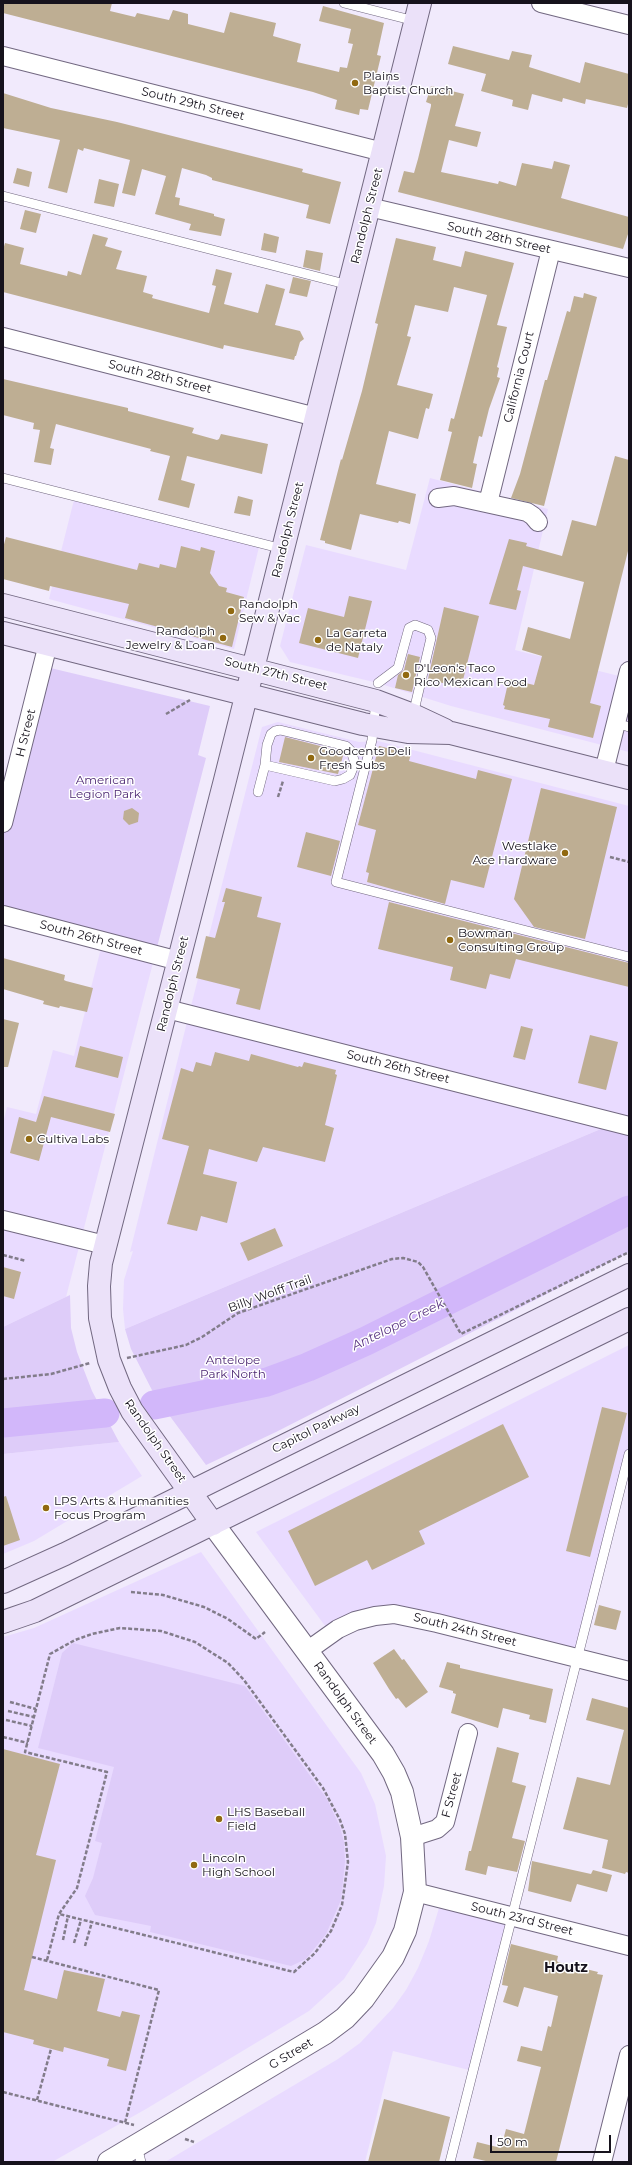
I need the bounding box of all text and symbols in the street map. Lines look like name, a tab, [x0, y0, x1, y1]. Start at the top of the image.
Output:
place label: Plains Baptist Church	[363, 69, 453, 97]
marker: Plains Baptist Church	[350, 78, 360, 88]
street label: South 29th Street	[140, 84, 246, 124]
street label: Randolph Street	[348, 167, 386, 265]
street label: South 28th Street	[446, 219, 552, 257]
street label: California Court	[501, 330, 537, 424]
street label: South 28th Street	[107, 357, 213, 397]
street label: Randolph Street	[269, 481, 307, 579]
place label: Randolph Sew & Vac	[239, 597, 300, 625]
marker: Randolph Sew & Vac	[226, 606, 236, 616]
place label: Randolph Jewelry & Loan	[126, 624, 215, 652]
place label: La Carreta de Nataly	[326, 626, 387, 654]
marker: Randolph Jewelry & Loan	[218, 633, 228, 643]
marker: La Carreta de Nataly	[313, 635, 323, 645]
street label: South 27th Street	[223, 654, 329, 694]
place label: D'Leon's Taco Rico Mexican Food	[414, 661, 527, 689]
marker: D'Leon's Taco Rico Mexican Food	[401, 670, 411, 680]
street label: H Street	[13, 707, 39, 759]
place label: Goodcents Deli Fresh Subs	[319, 744, 411, 772]
marker: Goodcents Deli Fresh Subs	[306, 753, 316, 763]
park label: American Legion Park	[69, 773, 141, 801]
place label: Westlake Ace Hardware	[472, 839, 557, 867]
marker: Westlake Ace Hardware	[560, 848, 570, 858]
street label: South 26th Street	[38, 917, 144, 959]
place label: Bowman Consulting Group	[458, 926, 564, 954]
street label: Randolph Street	[154, 935, 192, 1033]
marker: Bowman Consulting Group	[445, 935, 455, 945]
street label: South 26th Street	[345, 1047, 451, 1087]
place label: Cultiva Labs	[37, 1132, 109, 1146]
marker: Cultiva Labs	[24, 1134, 34, 1144]
street label: Billy Wolff Trail	[226, 1272, 314, 1316]
water label: Antelope Creek	[349, 1296, 447, 1354]
park label: Antelope Park North	[200, 1353, 266, 1381]
street label: Randolph Street	[121, 1397, 189, 1485]
street label: Capitol Parkway	[270, 1401, 362, 1457]
place label: LPS Arts & Humanities Focus Program	[54, 1494, 189, 1522]
marker: LPS Arts & Humanities Focus Program	[41, 1503, 51, 1513]
street label: South 24th Street	[412, 1610, 518, 1650]
street label: Randolph Street	[310, 1659, 380, 1747]
street label: F Street	[439, 1770, 465, 1820]
place label: LHS Baseball Field	[227, 1805, 305, 1833]
marker: LHS Baseball Field	[214, 1814, 224, 1824]
place label: Lincoln High School	[202, 1851, 275, 1879]
marker: Lincoln High School	[189, 1860, 199, 1870]
street label: South 23rd Street	[469, 1899, 575, 1939]
district label: Houtz	[544, 1960, 588, 1976]
street label: G Street	[266, 2035, 316, 2073]
scale bar	[492, 2127, 613, 2153]
text: 50 m	[497, 2134, 528, 2149]

